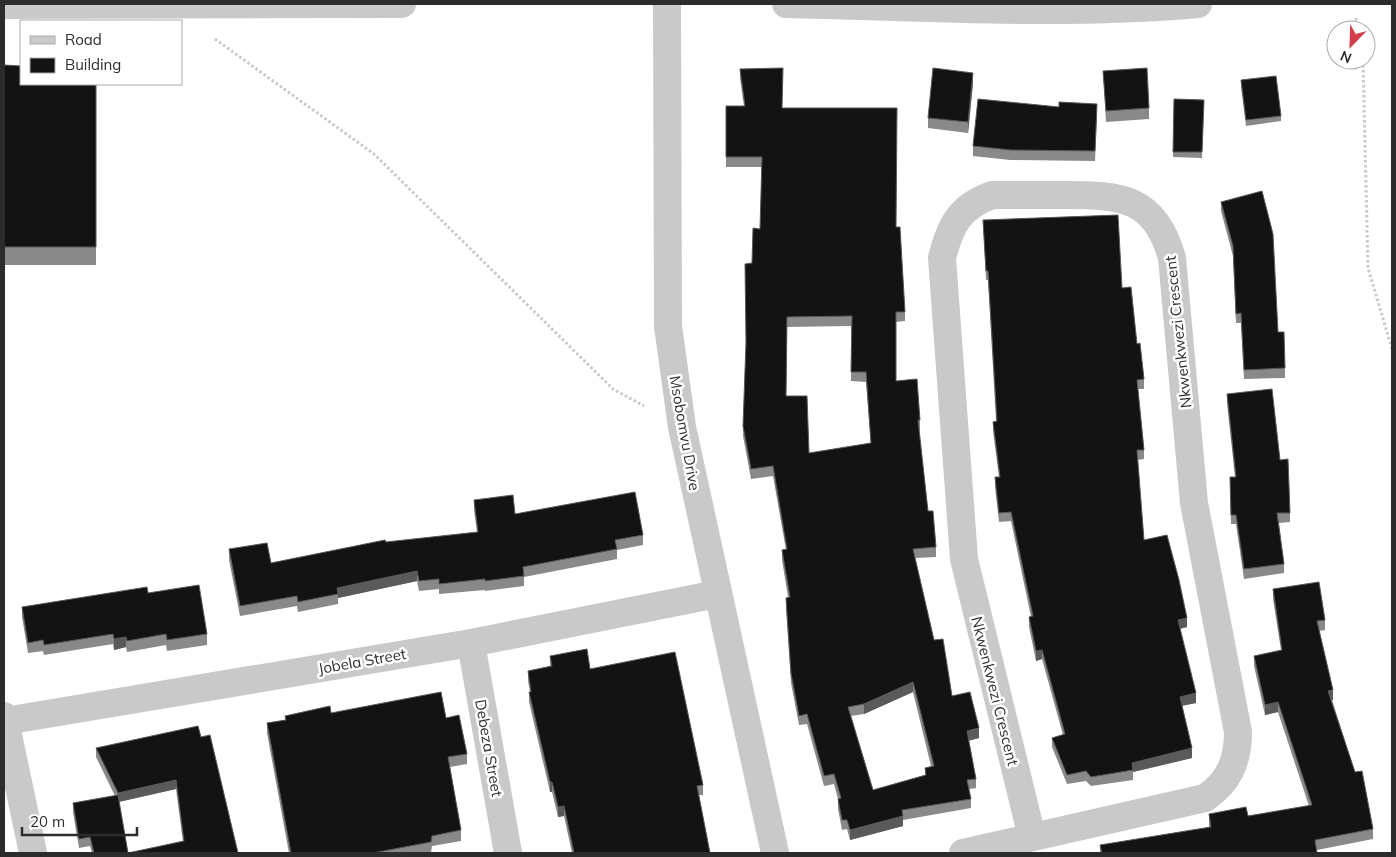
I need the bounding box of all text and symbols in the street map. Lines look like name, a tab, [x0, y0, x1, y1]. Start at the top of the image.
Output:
legend	[20, 20, 182, 85]
north arrow	[1326, 20, 1376, 70]
text: Road	[65, 30, 102, 49]
text: N	[1338, 47, 1354, 67]
text: Building	[65, 55, 121, 74]
street label: Nkwenkwezi Crescent	[1161, 255, 1195, 409]
street label: Msobomvu Drive	[666, 374, 704, 492]
street label: Nkwenkwezi Crescent	[967, 614, 1023, 768]
street label: Jobela Street	[317, 644, 407, 678]
street label: Debeza Street	[471, 698, 507, 798]
scale bar	[22, 804, 138, 836]
text: 20 m	[30, 812, 65, 831]

